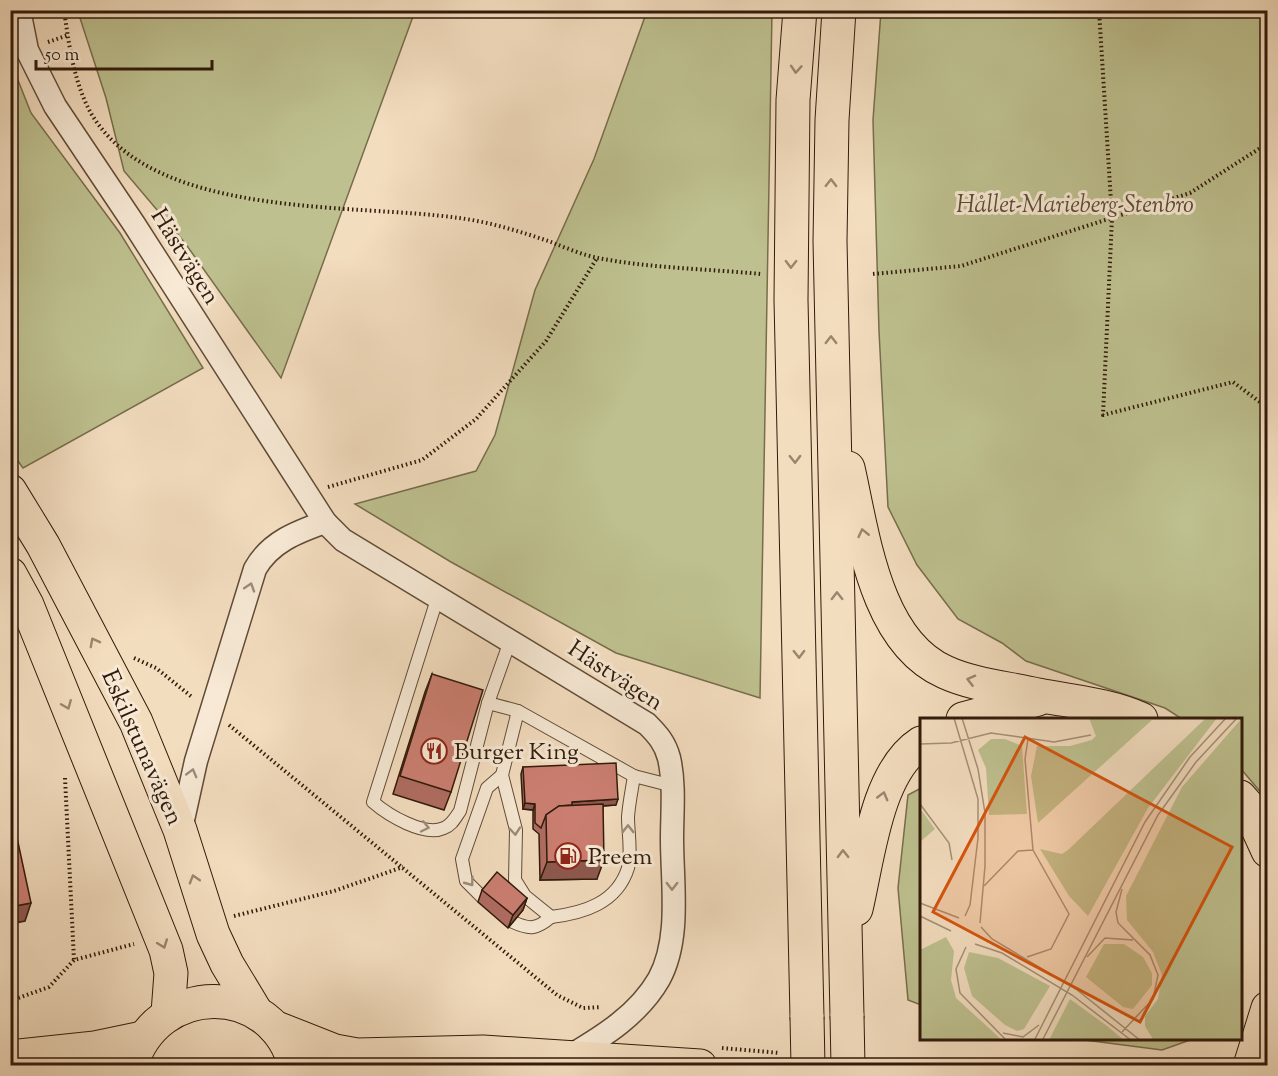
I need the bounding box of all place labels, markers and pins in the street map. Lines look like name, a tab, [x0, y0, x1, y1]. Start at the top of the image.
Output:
restaurant icon: Burger King	[419, 736, 449, 766]
place label: Burger King	[454, 736, 579, 770]
fuel station icon: Preem	[553, 841, 583, 871]
place label: Preem	[588, 841, 653, 875]

